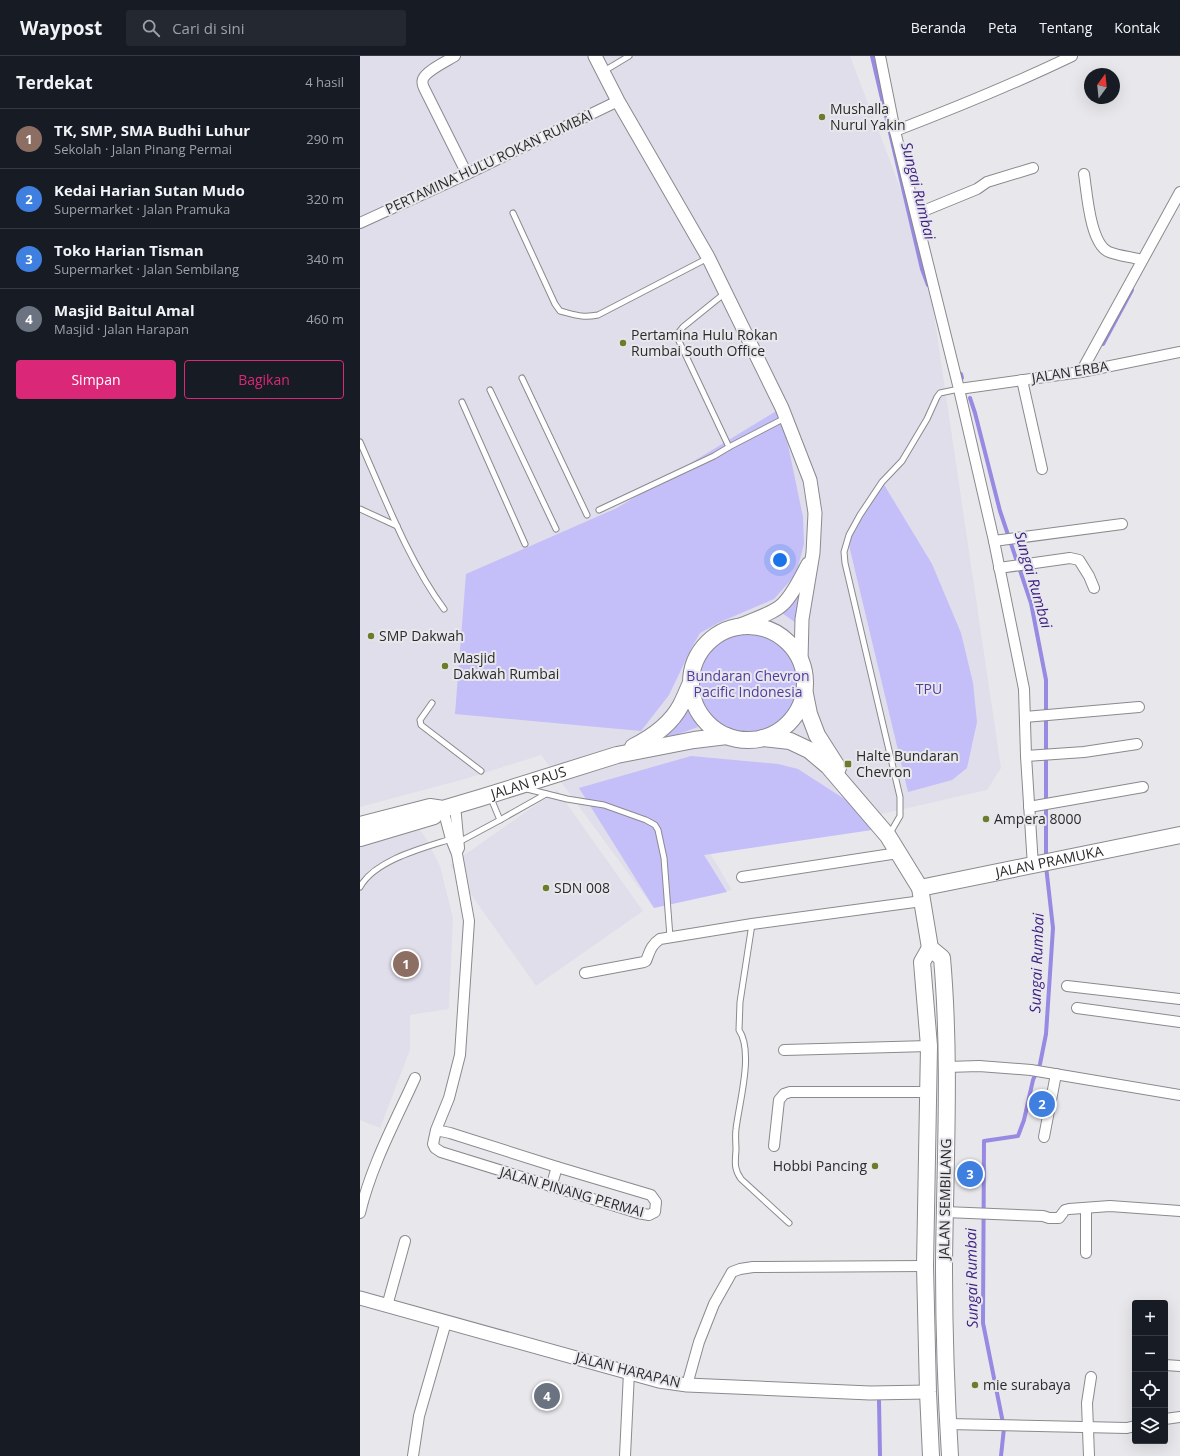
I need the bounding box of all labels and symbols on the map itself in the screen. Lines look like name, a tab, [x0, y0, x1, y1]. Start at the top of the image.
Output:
north arrow	[1084, 68, 1120, 104]
place label: Mushalla Nurul Yakin	[830, 99, 906, 134]
street label: PERTAMINA HULU ROKAN RUMBAI	[382, 105, 596, 218]
marker: Mushalla Nurul Yakin	[817, 112, 827, 122]
water label: Sungai Rumbai	[897, 140, 941, 242]
place label: Pertamina Hulu Rokan Rumbai South Office	[631, 325, 778, 360]
marker: Pertamina Hulu Rokan Rumbai South Office	[618, 338, 628, 348]
street label: JALAN ERBA	[1028, 356, 1110, 387]
water label: Sungai Rumbai	[1011, 529, 1057, 631]
your location	[770, 550, 790, 570]
place label: SMP Dakwah	[379, 626, 464, 645]
marker: SMP Dakwah	[366, 631, 376, 641]
place label: Masjid Dakwah Rumbai	[453, 648, 559, 683]
marker: Masjid Dakwah Rumbai	[440, 661, 450, 671]
park label: Bundaran Chevron Pacific Indonesia	[686, 666, 810, 701]
park label: TPU	[916, 679, 942, 698]
place label: Halte Bundaran Chevron	[856, 746, 959, 781]
marker: Halte Bundaran Chevron	[843, 759, 853, 769]
street label: JALAN PAUS	[486, 761, 569, 804]
place label: Ampera 8000	[994, 809, 1081, 828]
marker: Ampera 8000	[981, 814, 991, 824]
street label: JALAN PRAMUKA	[992, 841, 1105, 882]
place label: SDN 008	[554, 878, 610, 897]
marker: SDN 008	[541, 883, 551, 893]
water label: Sungai Rumbai	[1024, 912, 1048, 1013]
pin: 1	[393, 949, 419, 979]
pin: 2	[1029, 1089, 1055, 1119]
street label: JALAN SEMBILANG	[934, 1138, 955, 1262]
place label: Hobbi Pancing	[773, 1156, 867, 1175]
pin: 3	[957, 1159, 983, 1189]
street label: JALAN PINANG PERMAI	[496, 1161, 646, 1221]
marker: Hobbi Pancing	[870, 1161, 880, 1171]
water label: Sungai Rumbai	[960, 1228, 982, 1328]
street label: JALAN HARAPAN	[572, 1347, 683, 1392]
place label: mie surabaya	[983, 1375, 1071, 1394]
marker: mie surabaya	[970, 1380, 980, 1390]
pin: 4	[534, 1381, 560, 1411]

